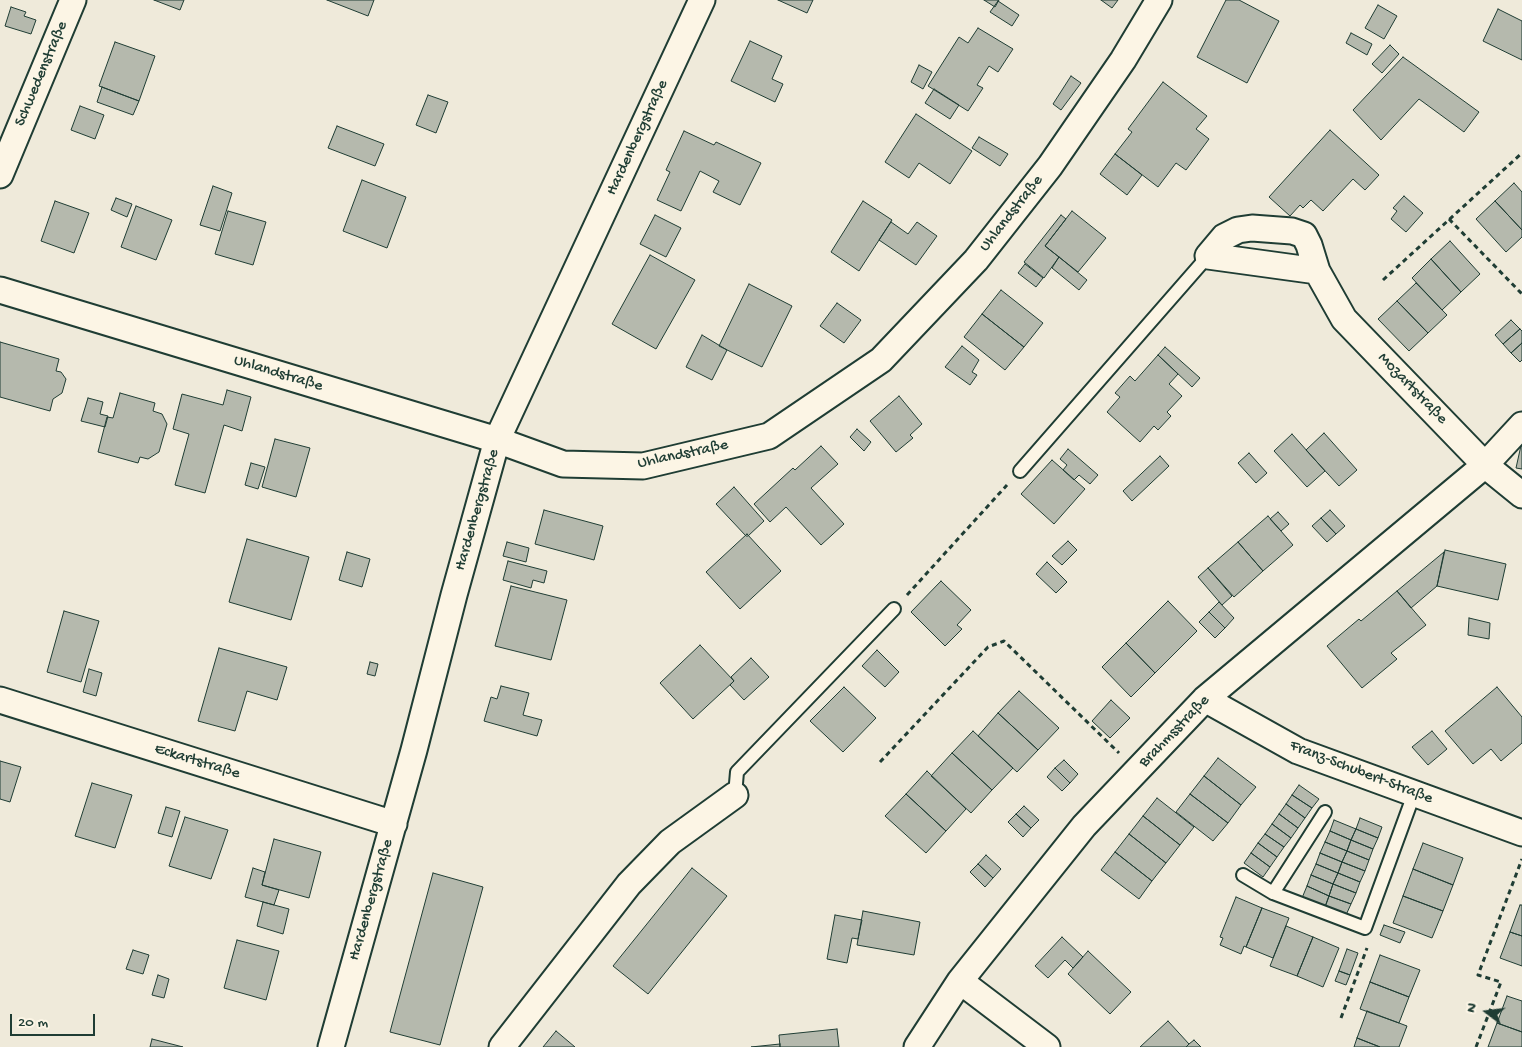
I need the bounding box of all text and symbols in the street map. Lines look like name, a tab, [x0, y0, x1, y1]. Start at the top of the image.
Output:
street label: Schwedenstraße	[11, 19, 73, 129]
street label: Hardenbergstraße	[603, 77, 673, 199]
street label: Uhlandstraße	[976, 172, 1048, 256]
street label: Mozartstraße	[1373, 349, 1451, 429]
street label: Uhlandstraße	[231, 351, 325, 397]
street label: Uhlandstraße	[636, 436, 730, 474]
street label: Hardenbergstraße	[451, 447, 505, 573]
street label: Brahmsstraße	[1136, 692, 1214, 772]
street label: Franz-Schubert-Straße	[1287, 737, 1435, 809]
street label: Eckartstraße	[152, 740, 242, 784]
street label: Hardenbergstraße	[345, 837, 399, 963]
north arrow	[1462, 987, 1512, 1037]
text: N	[1463, 1001, 1481, 1015]
scale bar	[12, 1004, 98, 1036]
text: 20 m	[18, 1014, 48, 1032]

